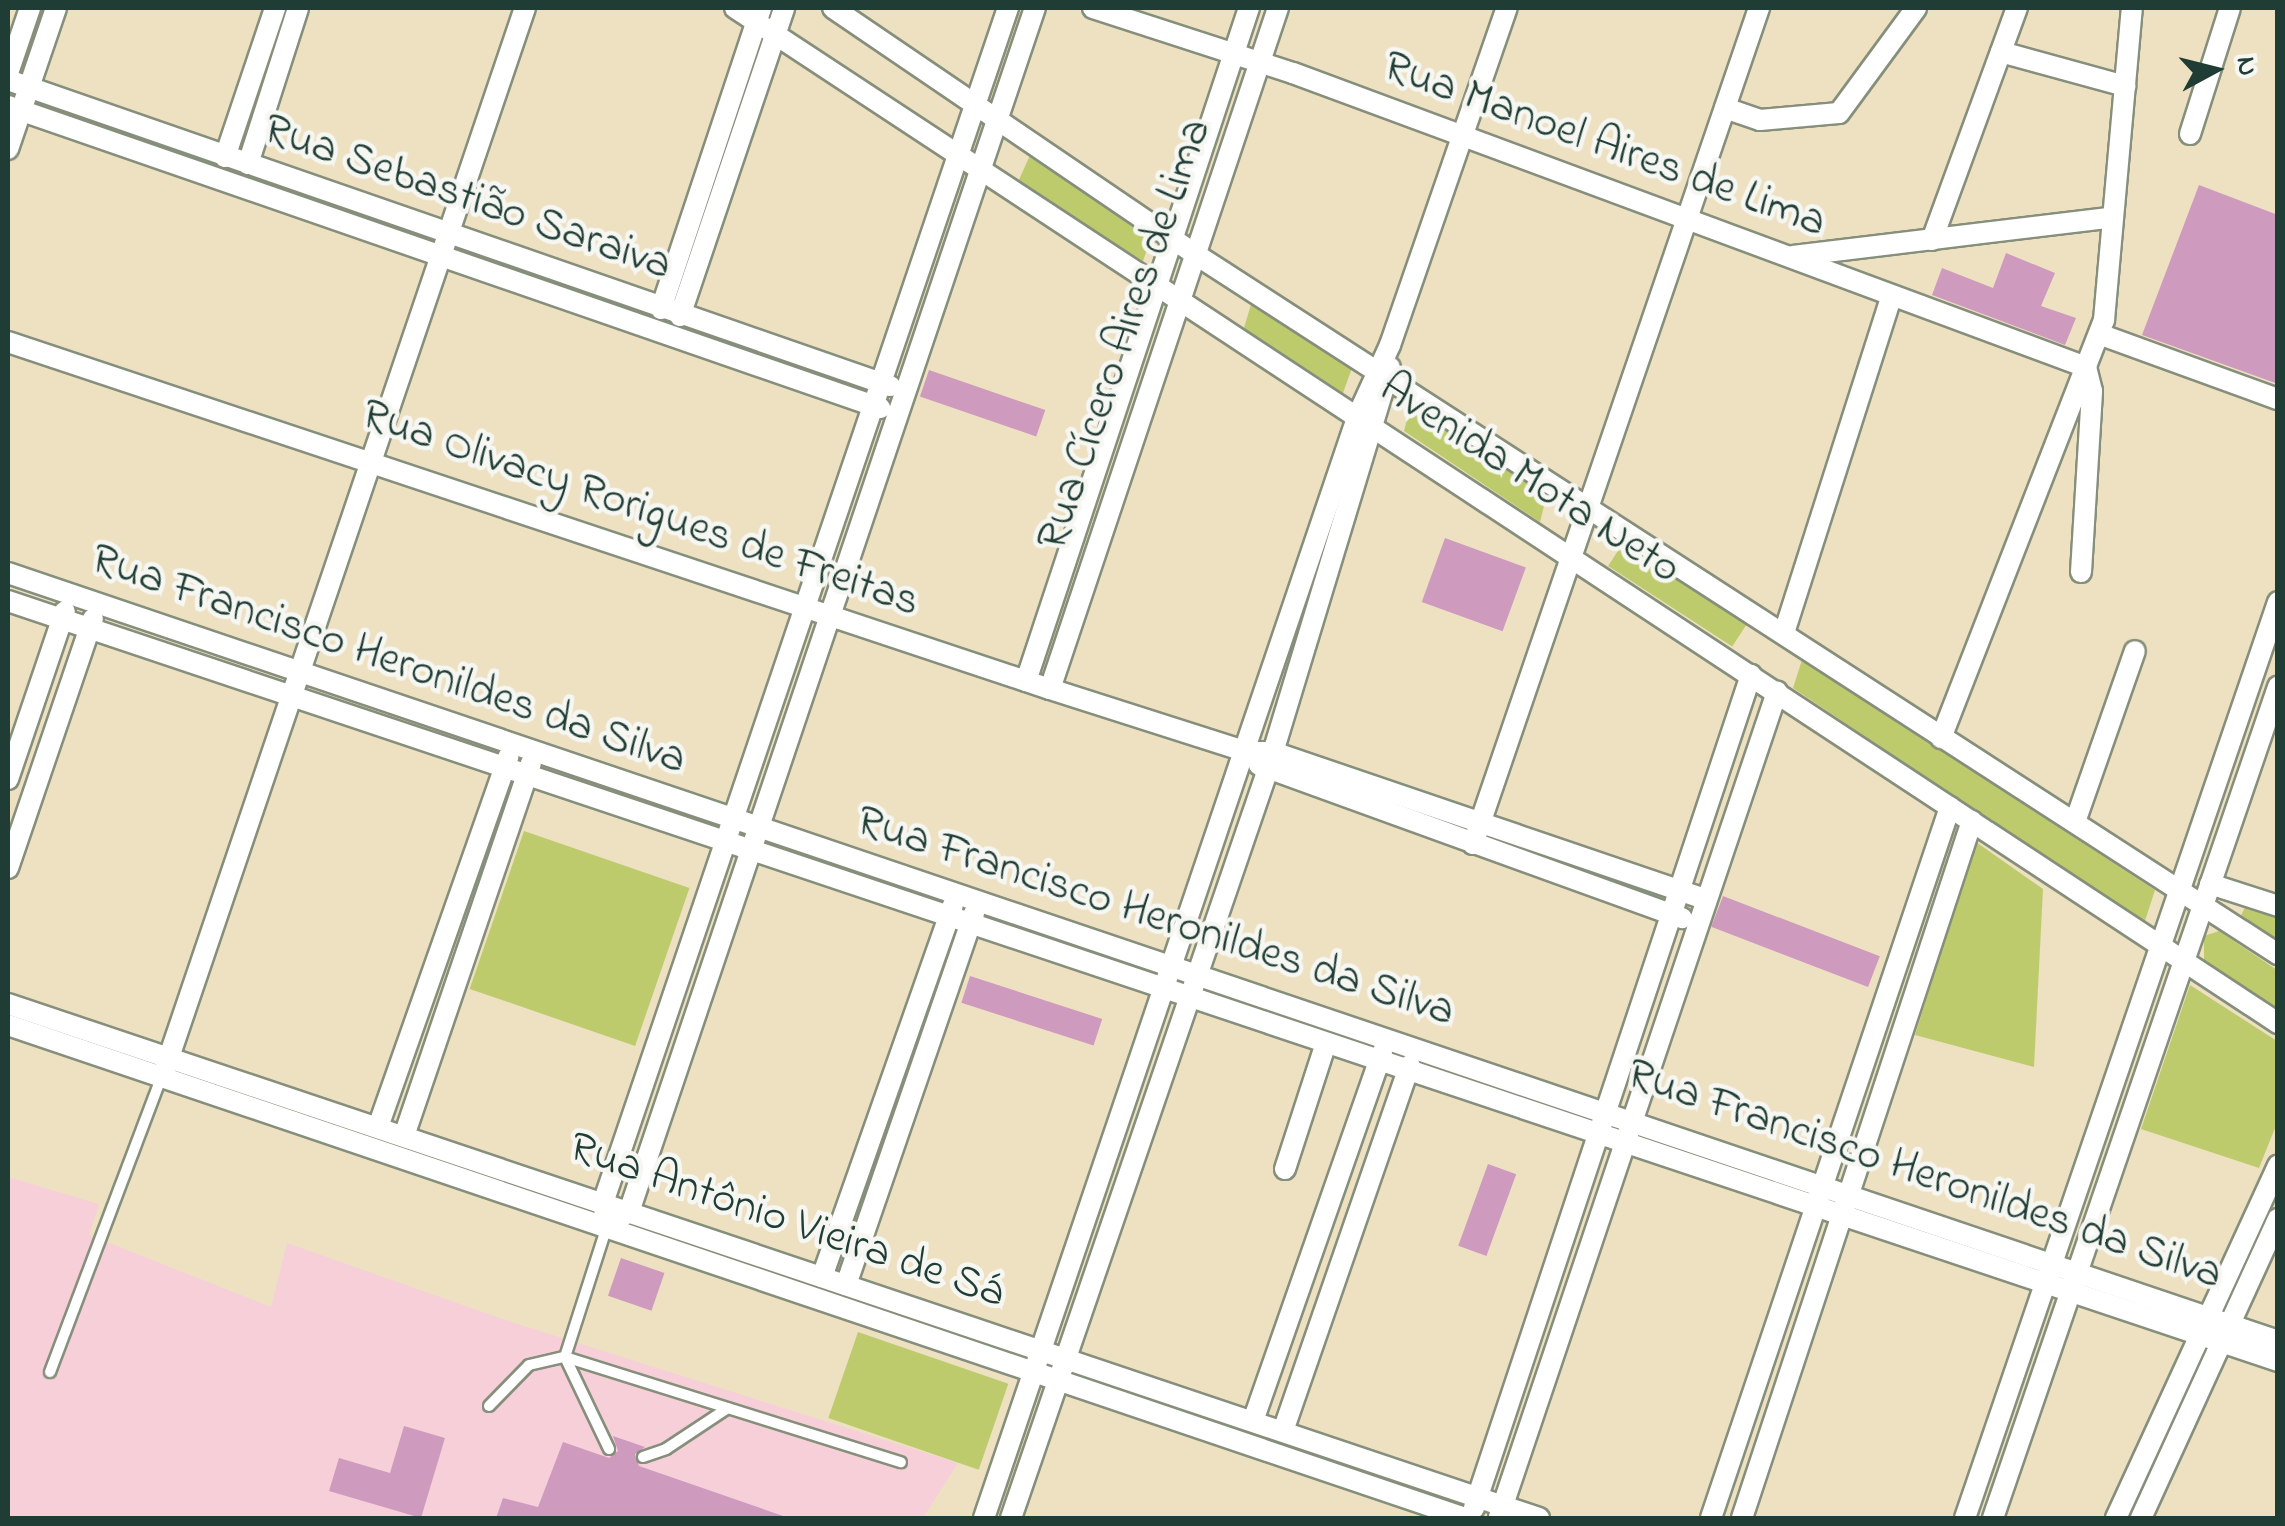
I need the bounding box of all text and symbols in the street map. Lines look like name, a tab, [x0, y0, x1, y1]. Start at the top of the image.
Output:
north arrow	[2165, 20, 2265, 120]
street label: Rua Manoel Aires de Lima	[1375, 41, 1833, 251]
text: N	[2224, 54, 2267, 78]
street label: Rua Sebastião Saraiva	[256, 104, 678, 294]
street label: Rua Cícero Aires de Lima	[1027, 112, 1225, 558]
street label: Avenida Mota Neto	[1368, 363, 1690, 597]
street label: Rua Olivacy Rorigues de Freitas	[354, 389, 926, 631]
street label: Rua Francisco Heronildes da Silva	[83, 534, 693, 788]
street label: Rua Francisco Heronildes da Silva	[849, 796, 1461, 1040]
street label: Rua Francisco Heronildes da Silva	[1619, 1049, 2229, 1303]
street label: Rua Antônio Vieira de Sá	[561, 1122, 1011, 1322]

